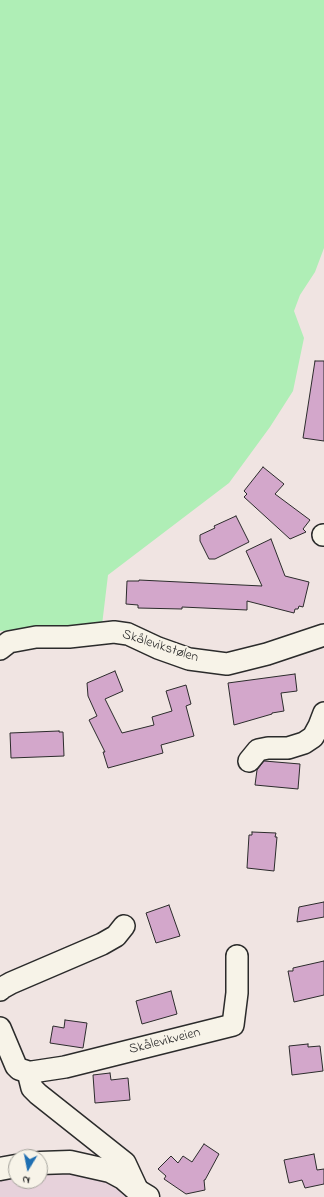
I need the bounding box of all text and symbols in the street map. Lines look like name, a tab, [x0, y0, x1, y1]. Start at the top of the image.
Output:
street label: Skålevikstølen	[120, 627, 200, 667]
street label: Skålevikveien	[127, 1025, 203, 1059]
north arrow	[8, 1149, 48, 1189]
text: N	[21, 1171, 31, 1188]

